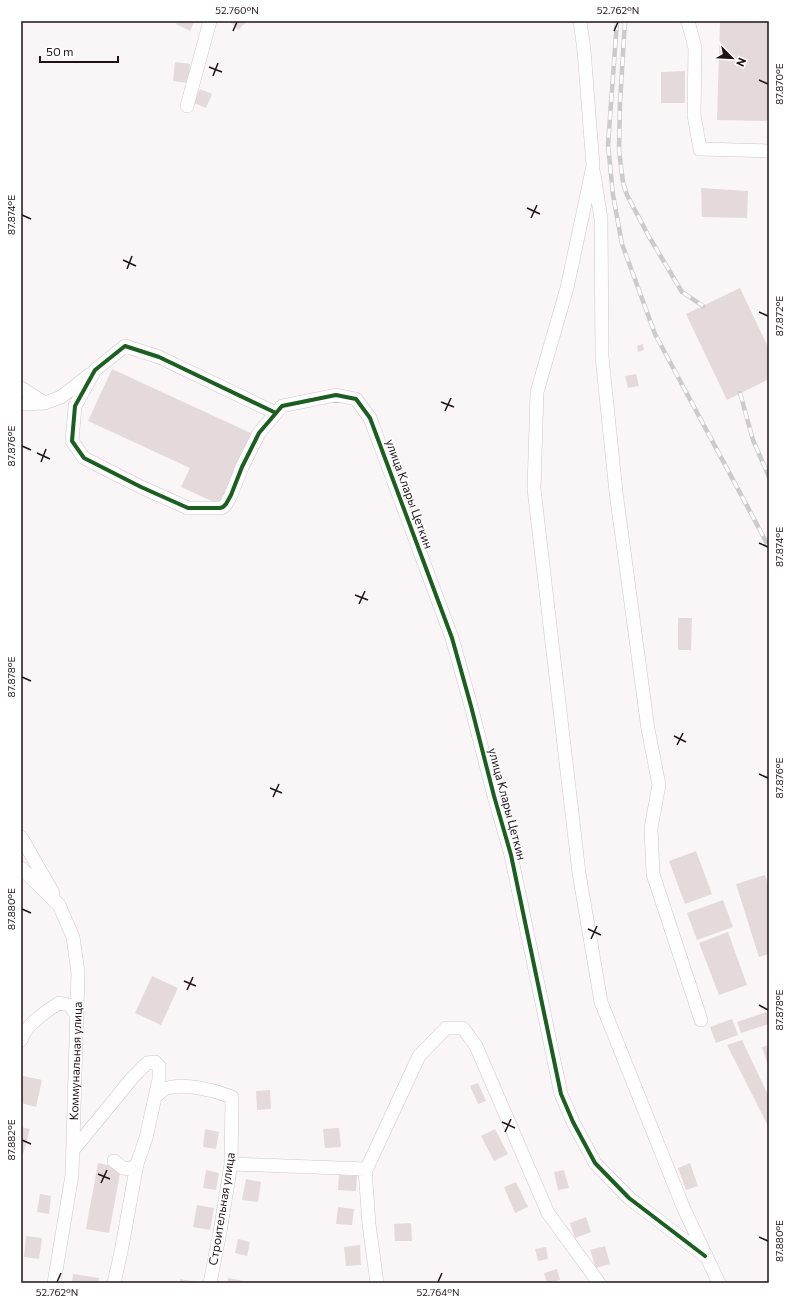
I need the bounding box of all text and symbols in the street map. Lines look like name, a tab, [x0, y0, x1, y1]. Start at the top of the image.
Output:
text: 52.760°N	[215, 4, 259, 16]
text: 52.762°N	[597, 4, 639, 16]
scale bar	[40, 38, 118, 64]
north arrow	[712, 38, 752, 78]
text: 50 m	[46, 44, 74, 58]
text: N	[734, 56, 749, 69]
text: 87.870°E	[773, 63, 785, 105]
text: 87.874°E	[5, 195, 17, 235]
text: 87.872°E	[773, 296, 785, 336]
text: 87.876°E	[5, 426, 17, 466]
street label: улица Клары Цеткин	[384, 437, 436, 550]
text: 87.874°E	[773, 527, 785, 567]
text: 87.878°E	[5, 657, 17, 697]
street label: улица Клары Цеткин	[486, 746, 530, 861]
text: 87.876°E	[773, 758, 785, 798]
text: 87.880°E	[5, 888, 17, 930]
text: 87.878°E	[773, 990, 785, 1030]
street label: Коммунальная улица	[66, 1001, 84, 1120]
text: 87.882°E	[5, 1119, 17, 1161]
street label: Строительная улица	[205, 1151, 237, 1266]
text: 87.880°E	[773, 1220, 785, 1262]
text: 52.762°N	[36, 1286, 78, 1298]
text: 52.764°N	[416, 1286, 460, 1298]

